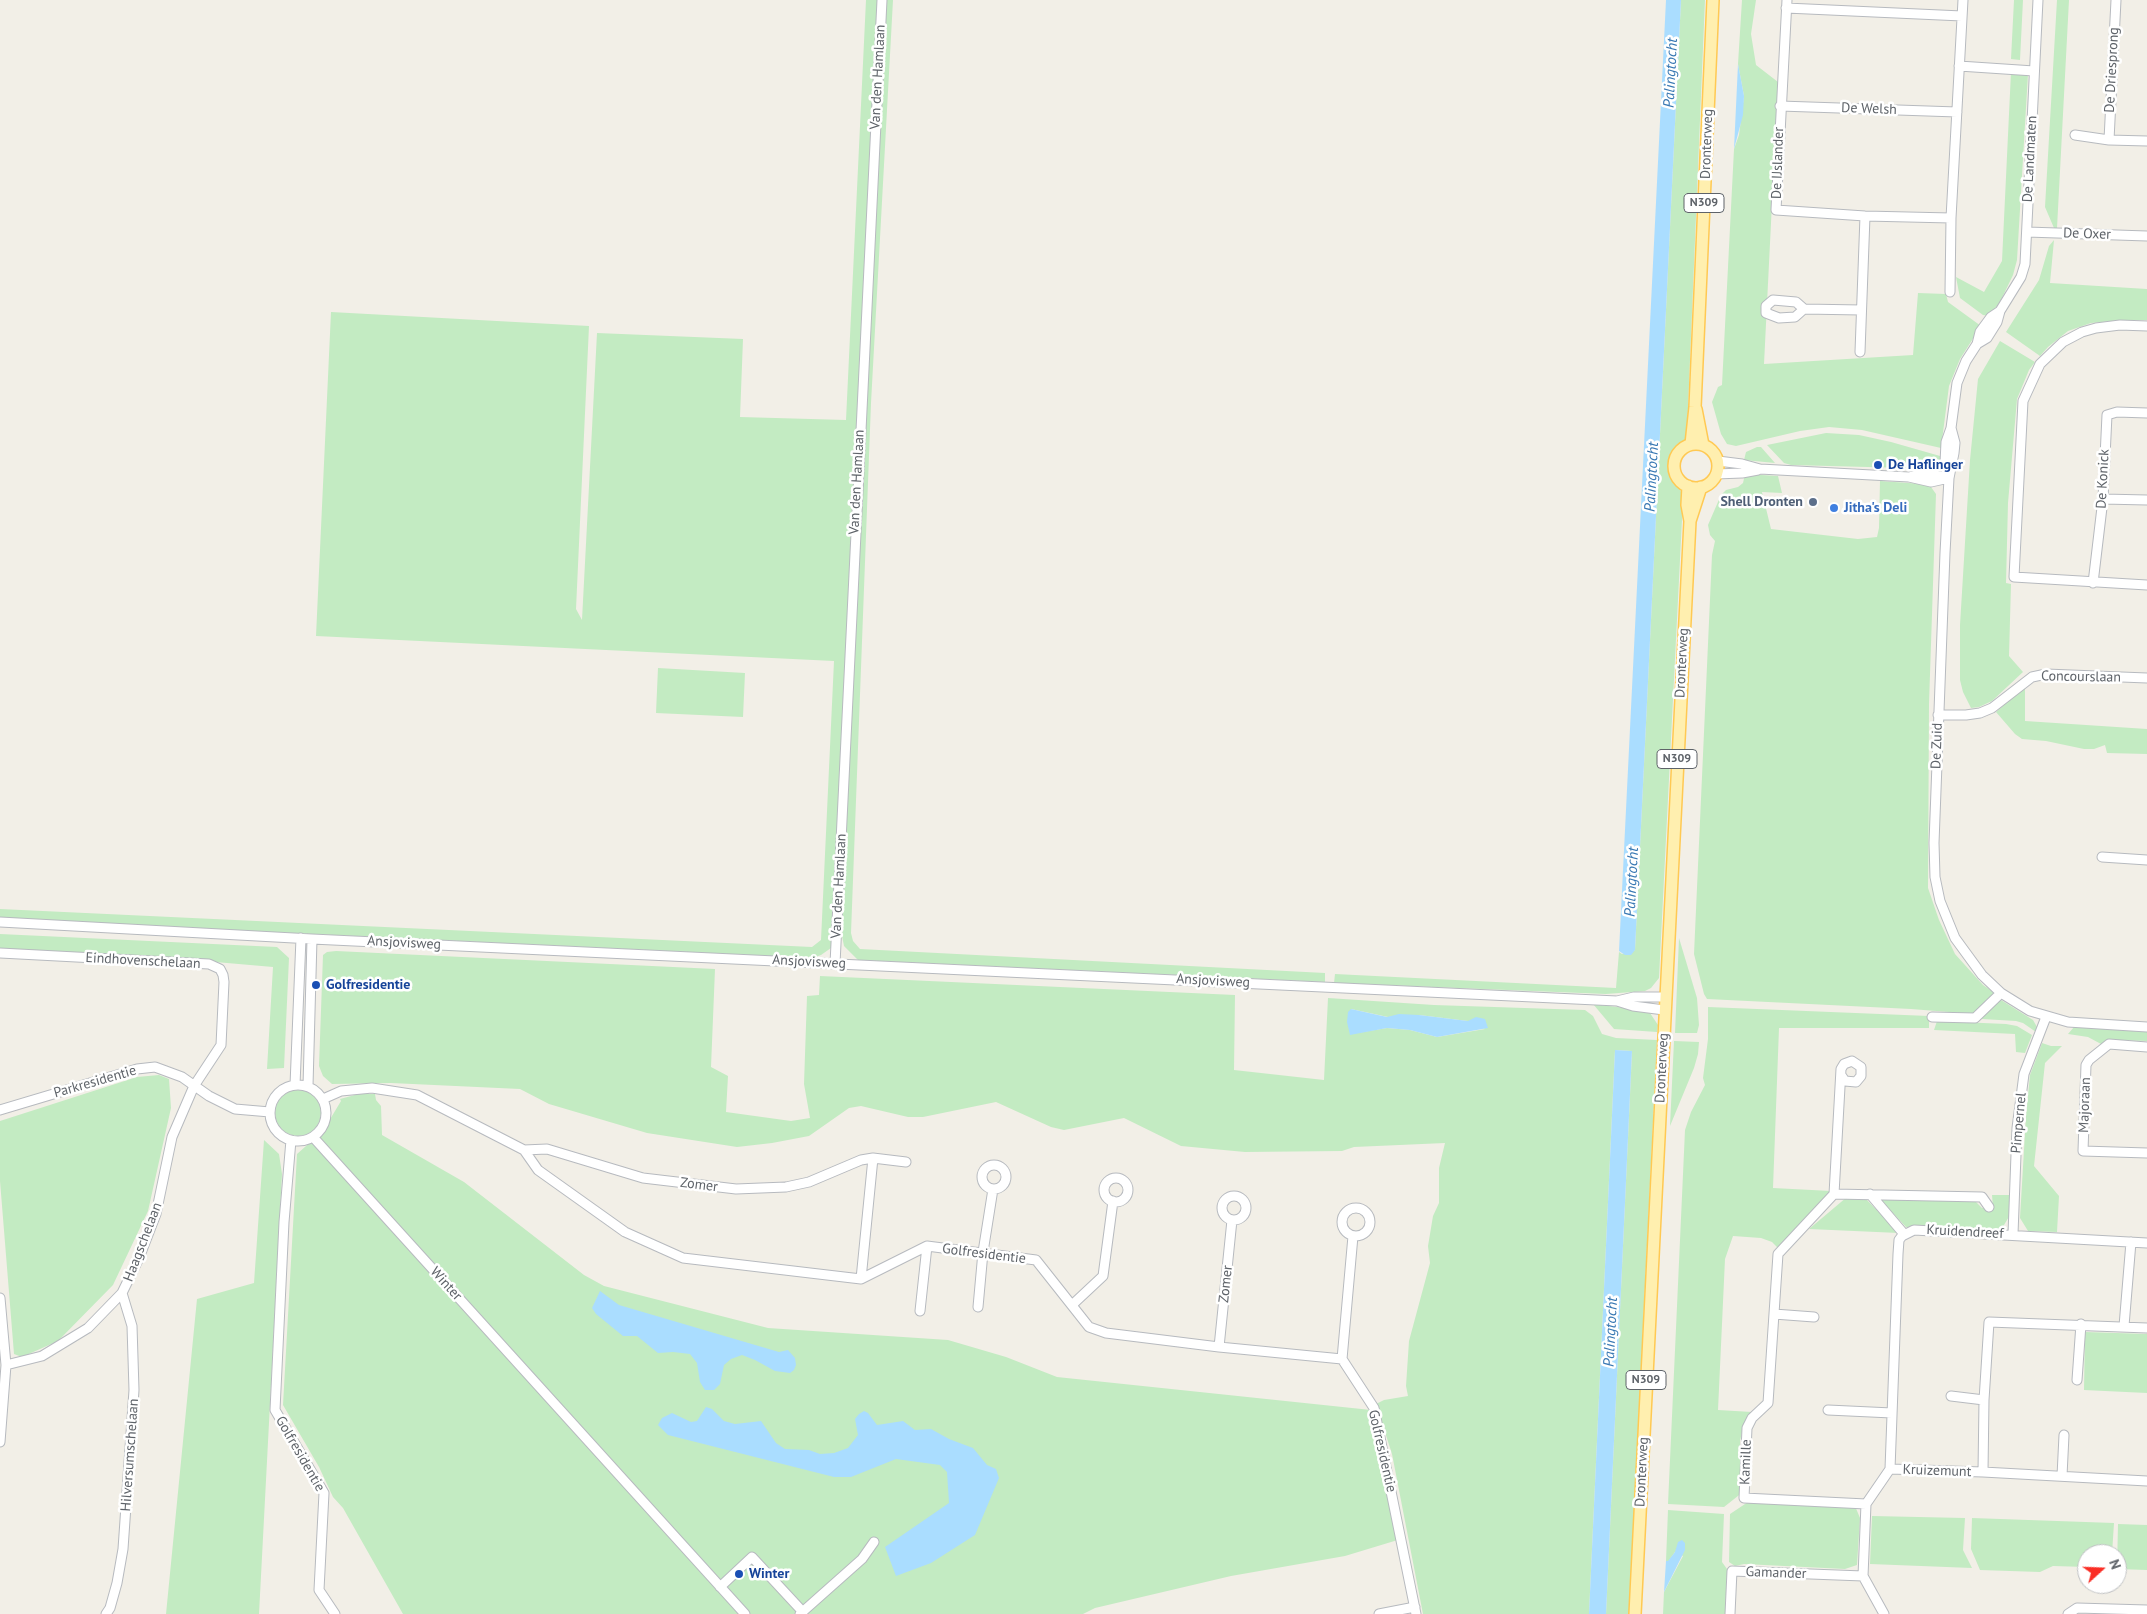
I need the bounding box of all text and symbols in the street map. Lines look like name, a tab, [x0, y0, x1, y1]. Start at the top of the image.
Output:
street label: Van den Hamlaan	[867, 24, 889, 130]
street label: De Driesprong	[2101, 27, 2123, 113]
water label: Palingtocht	[1660, 38, 1682, 108]
street label: De Welsh	[1841, 100, 1897, 118]
street label: Dronterweg	[1697, 109, 1717, 179]
street label: De Landmaten	[2019, 115, 2041, 203]
street label: De IJslander	[1768, 127, 1788, 199]
road number: N309	[1684, 194, 1724, 212]
street label: De Oxer	[2063, 225, 2111, 243]
street label: Van den Hamlaan	[846, 429, 868, 535]
water label: Palingtocht	[1641, 442, 1663, 512]
street label: De Konick	[2093, 449, 2113, 509]
place label: De Haflinger	[1888, 457, 1963, 473]
marker: De Haflinger	[1872, 459, 1884, 471]
place label: Shell Dronten	[1720, 494, 1803, 510]
marker: Shell Dronten	[1807, 496, 1819, 508]
place label: Jitha's Deli	[1844, 500, 1907, 516]
marker: Jitha's Deli	[1828, 502, 1840, 514]
street label: Dronterweg	[1672, 628, 1692, 698]
street label: Concourslaan	[2041, 668, 2121, 686]
street label: De Zuid	[1928, 723, 1946, 769]
road number: N309	[1657, 750, 1697, 769]
street label: Van den Hamlaan	[828, 833, 850, 939]
water label: Palingtocht	[1621, 847, 1643, 917]
street label: Ansjovisweg	[367, 933, 441, 953]
street label: Eindhovenschelaan	[85, 950, 201, 972]
street label: Ansjovisweg	[772, 952, 846, 972]
street label: Ansjovisweg	[1176, 971, 1250, 991]
place label: Golfresidentie	[326, 977, 410, 993]
marker: Golfresidentie	[310, 979, 322, 991]
street label: Dronterweg	[1652, 1033, 1672, 1103]
street label: Parkresidentie	[52, 1062, 138, 1102]
street label: Majoraan	[2076, 1077, 2094, 1133]
street label: Pimpernel	[2008, 1092, 2030, 1154]
street label: Zomer	[679, 1174, 719, 1196]
street label: Haagschelaan	[120, 1200, 166, 1284]
street label: Kruidendreef	[1926, 1222, 2004, 1242]
street label: Golfresidentie	[941, 1241, 1027, 1267]
street label: Winter	[427, 1264, 465, 1304]
street label: Zomer	[1216, 1264, 1236, 1304]
water label: Palingtocht	[1600, 1297, 1622, 1367]
road number: N309	[1626, 1370, 1666, 1390]
street label: Hilversumschelaan	[118, 1398, 142, 1512]
street label: Golfresidentie	[1364, 1408, 1400, 1494]
street label: Golfresidentie	[272, 1413, 328, 1495]
street label: Dronterweg	[1632, 1437, 1652, 1507]
street label: Kamille	[1737, 1439, 1755, 1485]
street label: Kruizemunt	[1902, 1461, 1972, 1481]
north arrow	[2077, 1544, 2127, 1594]
text: N	[2105, 1557, 2125, 1572]
street label: Gamander	[1745, 1564, 1807, 1582]
place label: Winter	[749, 1566, 789, 1582]
marker: Winter	[733, 1568, 745, 1580]

